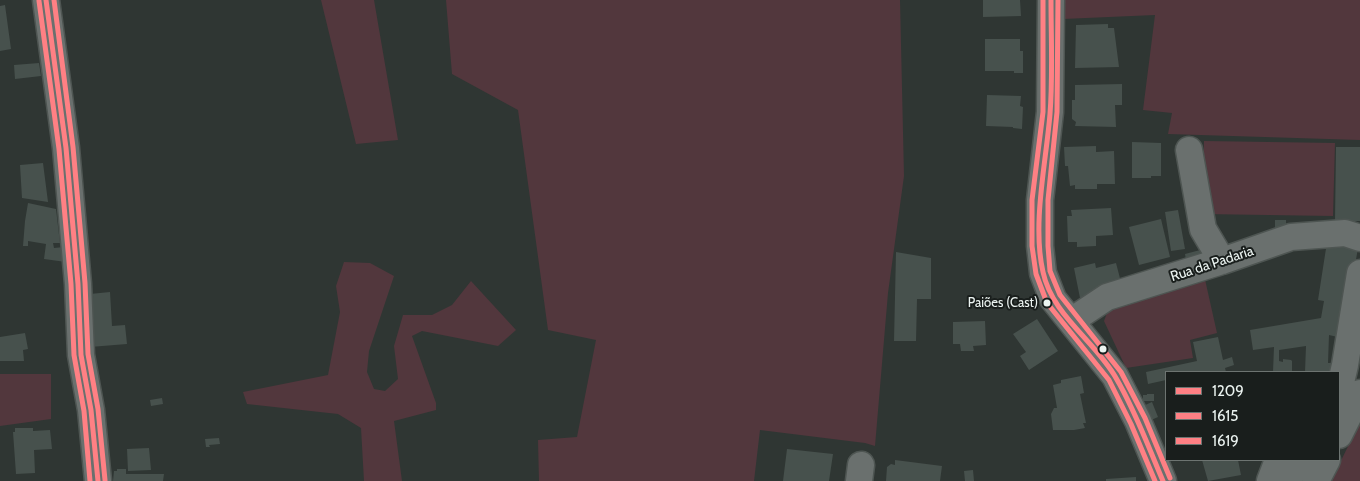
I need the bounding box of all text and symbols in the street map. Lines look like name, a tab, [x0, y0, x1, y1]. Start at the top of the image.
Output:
street label: Rua da Padaria	[1168, 243, 1256, 285]
place label: Paiões (Cast)	[968, 295, 1038, 311]
marker: Paiões (Cast)	[1042, 298, 1052, 308]
unlabelled marker	[1098, 344, 1108, 354]
legend	[1165, 371, 1340, 461]
text: 1209	[1212, 382, 1244, 400]
text: 1615	[1212, 407, 1238, 425]
text: 1619	[1212, 432, 1239, 450]

